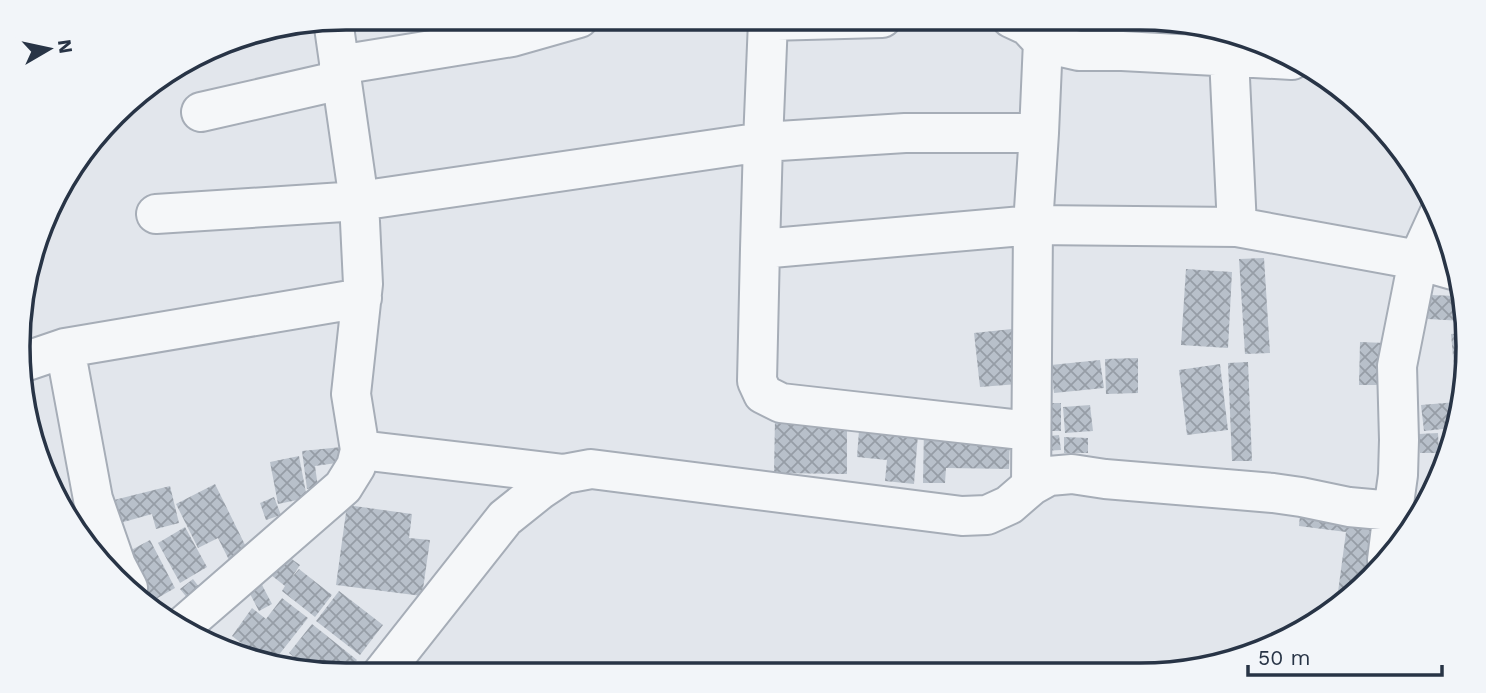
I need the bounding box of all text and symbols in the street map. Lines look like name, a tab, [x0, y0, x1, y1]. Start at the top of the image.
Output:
north arrow	[14, 14, 84, 84]
text: N	[53, 38, 78, 55]
scale bar	[1248, 634, 1442, 678]
text: 50 m	[1258, 645, 1310, 670]

